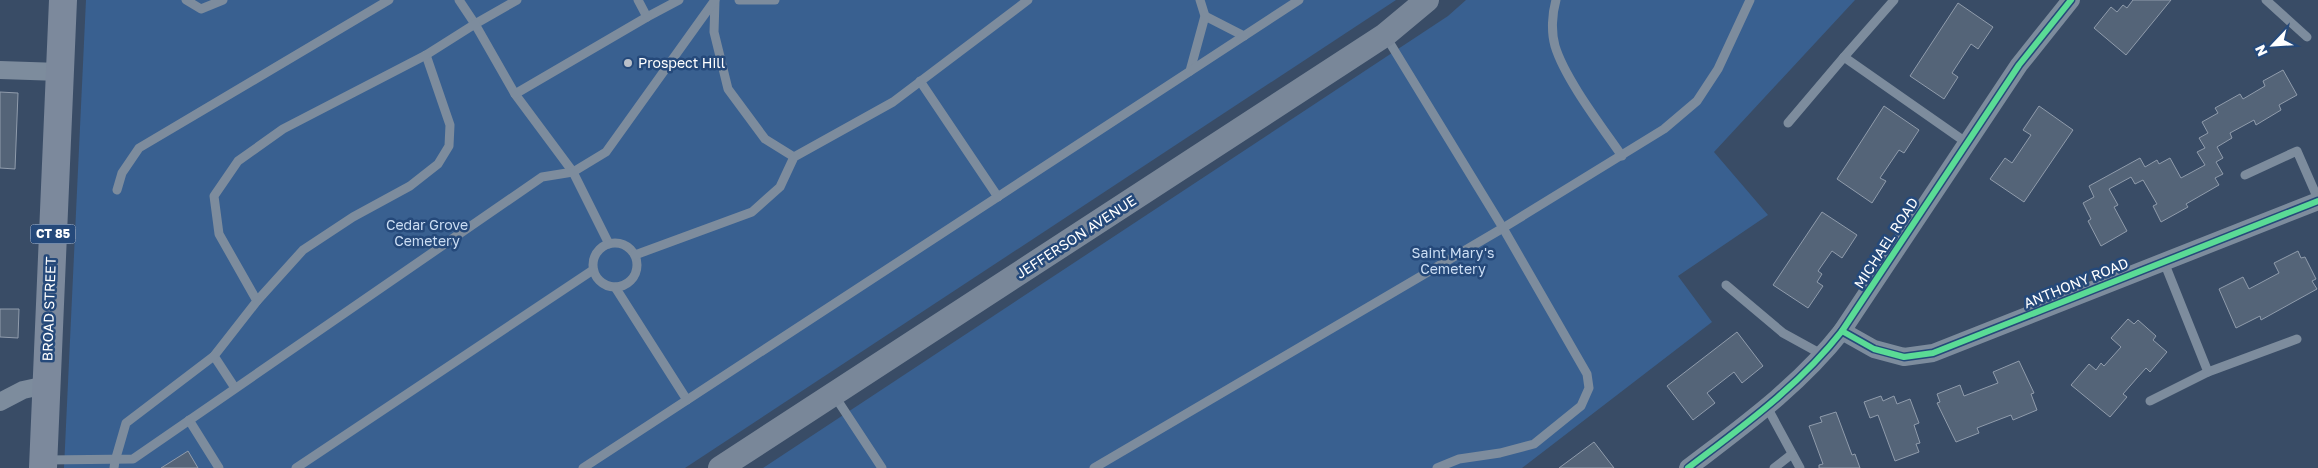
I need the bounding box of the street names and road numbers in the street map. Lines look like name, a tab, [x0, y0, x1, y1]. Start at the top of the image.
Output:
street label: JEFFERSON AVENUE	[1012, 191, 1139, 282]
street label: MICHAEL ROAD	[1850, 194, 1921, 291]
road number: CT 85	[30, 224, 76, 243]
street label: ANTHONY ROAD	[2021, 254, 2131, 311]
street label: BROAD STREET	[38, 256, 59, 362]

